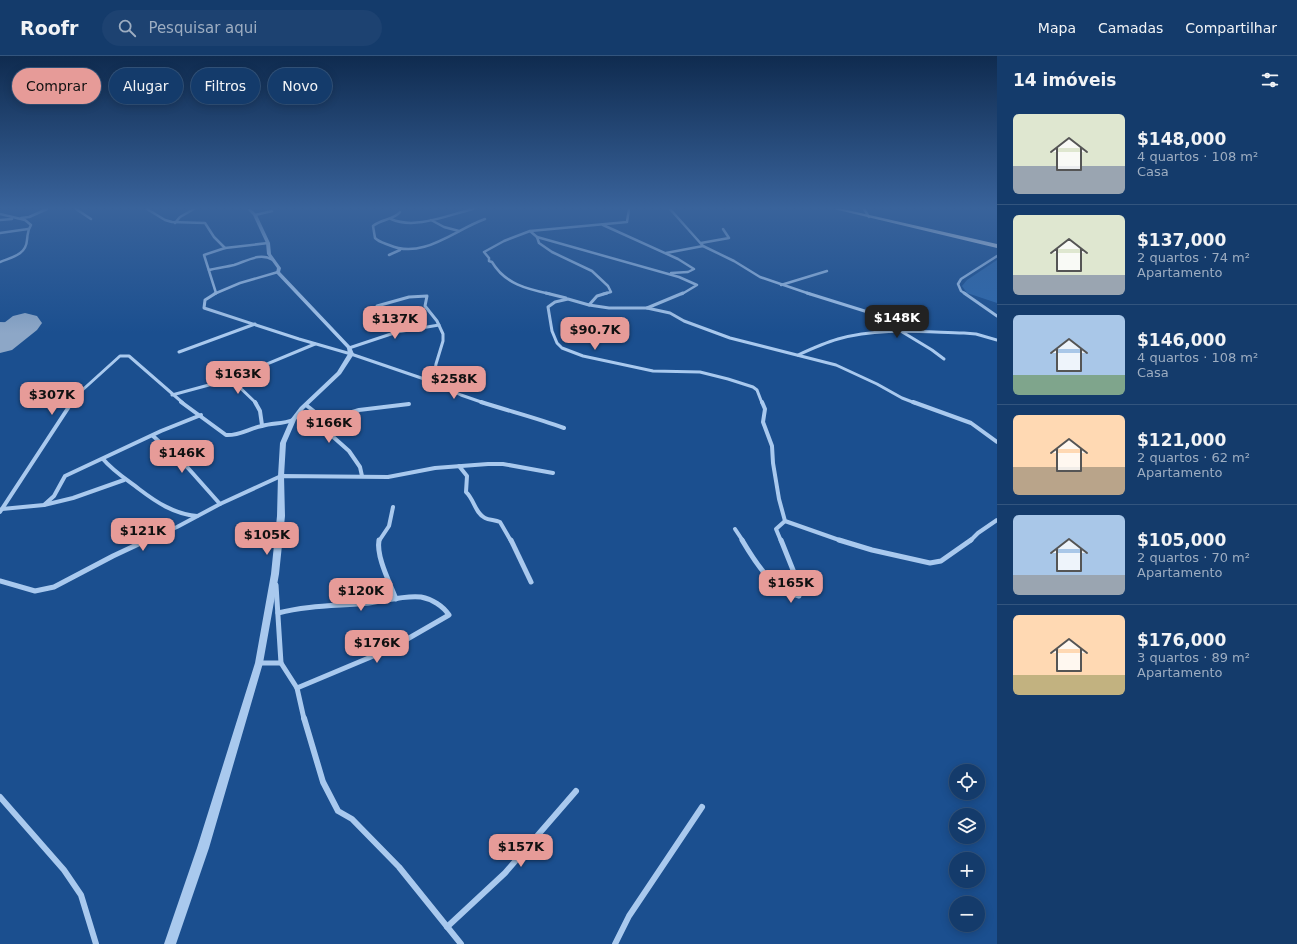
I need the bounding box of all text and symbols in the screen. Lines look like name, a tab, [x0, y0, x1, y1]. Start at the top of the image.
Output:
search box	[102, 10, 382, 46]
text: Roofr	[20, 17, 78, 39]
icon: search	[116, 17, 138, 39]
text: Pesquisar aqui	[148, 19, 257, 37]
text: Mapa	[1038, 20, 1076, 36]
text: Camadas	[1098, 20, 1163, 36]
text: Compartilhar	[1185, 20, 1277, 36]
chip: Comprar	[12, 68, 101, 104]
chip: Alugar	[109, 68, 183, 104]
chip: Filtros	[191, 68, 260, 104]
chip: Novo	[268, 68, 332, 104]
icon: filters	[1259, 69, 1281, 91]
text: 14 imóveis	[1013, 70, 1116, 90]
text: $148,000	[1137, 129, 1226, 149]
icon: home	[1045, 130, 1093, 178]
text: 4 quartos · 108 m²	[1137, 149, 1258, 164]
text: Casa	[1137, 164, 1169, 179]
text: $137,000	[1137, 230, 1226, 250]
icon: home	[1045, 231, 1093, 279]
text: 2 quartos · 74 m²	[1137, 250, 1250, 265]
text: Apartamento	[1137, 265, 1222, 280]
pin: $148K	[869, 305, 925, 339]
pin: $137K	[367, 306, 423, 340]
text: $148K	[874, 310, 920, 325]
text: $137K	[372, 311, 418, 326]
pin: $90.7K	[562, 317, 628, 351]
text: $90.7K	[569, 322, 621, 337]
text: $146,000	[1137, 330, 1226, 350]
icon: home	[1045, 331, 1093, 379]
text: 4 quartos · 108 m²	[1137, 350, 1258, 365]
pin: $163K	[210, 361, 266, 395]
text: Casa	[1137, 365, 1169, 380]
text: $163K	[215, 366, 261, 381]
pin: $258K	[426, 366, 482, 400]
text: $258K	[431, 371, 477, 386]
pin: $307K	[24, 382, 80, 416]
text: $307K	[29, 387, 75, 402]
pin: $166K	[301, 410, 357, 444]
text: $166K	[306, 415, 352, 430]
text: $121,000	[1137, 430, 1226, 450]
icon: home	[1045, 431, 1093, 479]
pin: $146K	[154, 440, 210, 474]
text: $146K	[159, 445, 205, 460]
text: 2 quartos · 62 m²	[1137, 450, 1250, 465]
text: Apartamento	[1137, 465, 1222, 480]
pin: $121K	[115, 518, 171, 552]
pin: $105K	[239, 522, 295, 556]
text: $121K	[120, 523, 166, 538]
text: $105K	[244, 527, 290, 542]
text: $105,000	[1137, 530, 1226, 550]
icon: home	[1045, 531, 1093, 579]
text: 2 quartos · 70 m²	[1137, 550, 1250, 565]
text: Apartamento	[1137, 565, 1222, 580]
pin: $165K	[763, 570, 819, 604]
text: $165K	[768, 575, 814, 590]
pin: $120K	[333, 578, 389, 612]
text: $120K	[338, 583, 384, 598]
pin: $176K	[349, 630, 405, 664]
text: $176,000	[1137, 630, 1226, 650]
icon: home	[1045, 631, 1093, 679]
text: $176K	[354, 635, 400, 650]
text: 3 quartos · 89 m²	[1137, 650, 1250, 665]
text: Apartamento	[1137, 665, 1222, 680]
map controls	[949, 764, 985, 932]
button: locate	[949, 764, 985, 800]
button: layers	[949, 808, 985, 844]
pin: $157K	[493, 834, 549, 868]
text: $157K	[498, 839, 544, 854]
button: +	[949, 852, 985, 888]
button: −	[949, 896, 985, 932]

